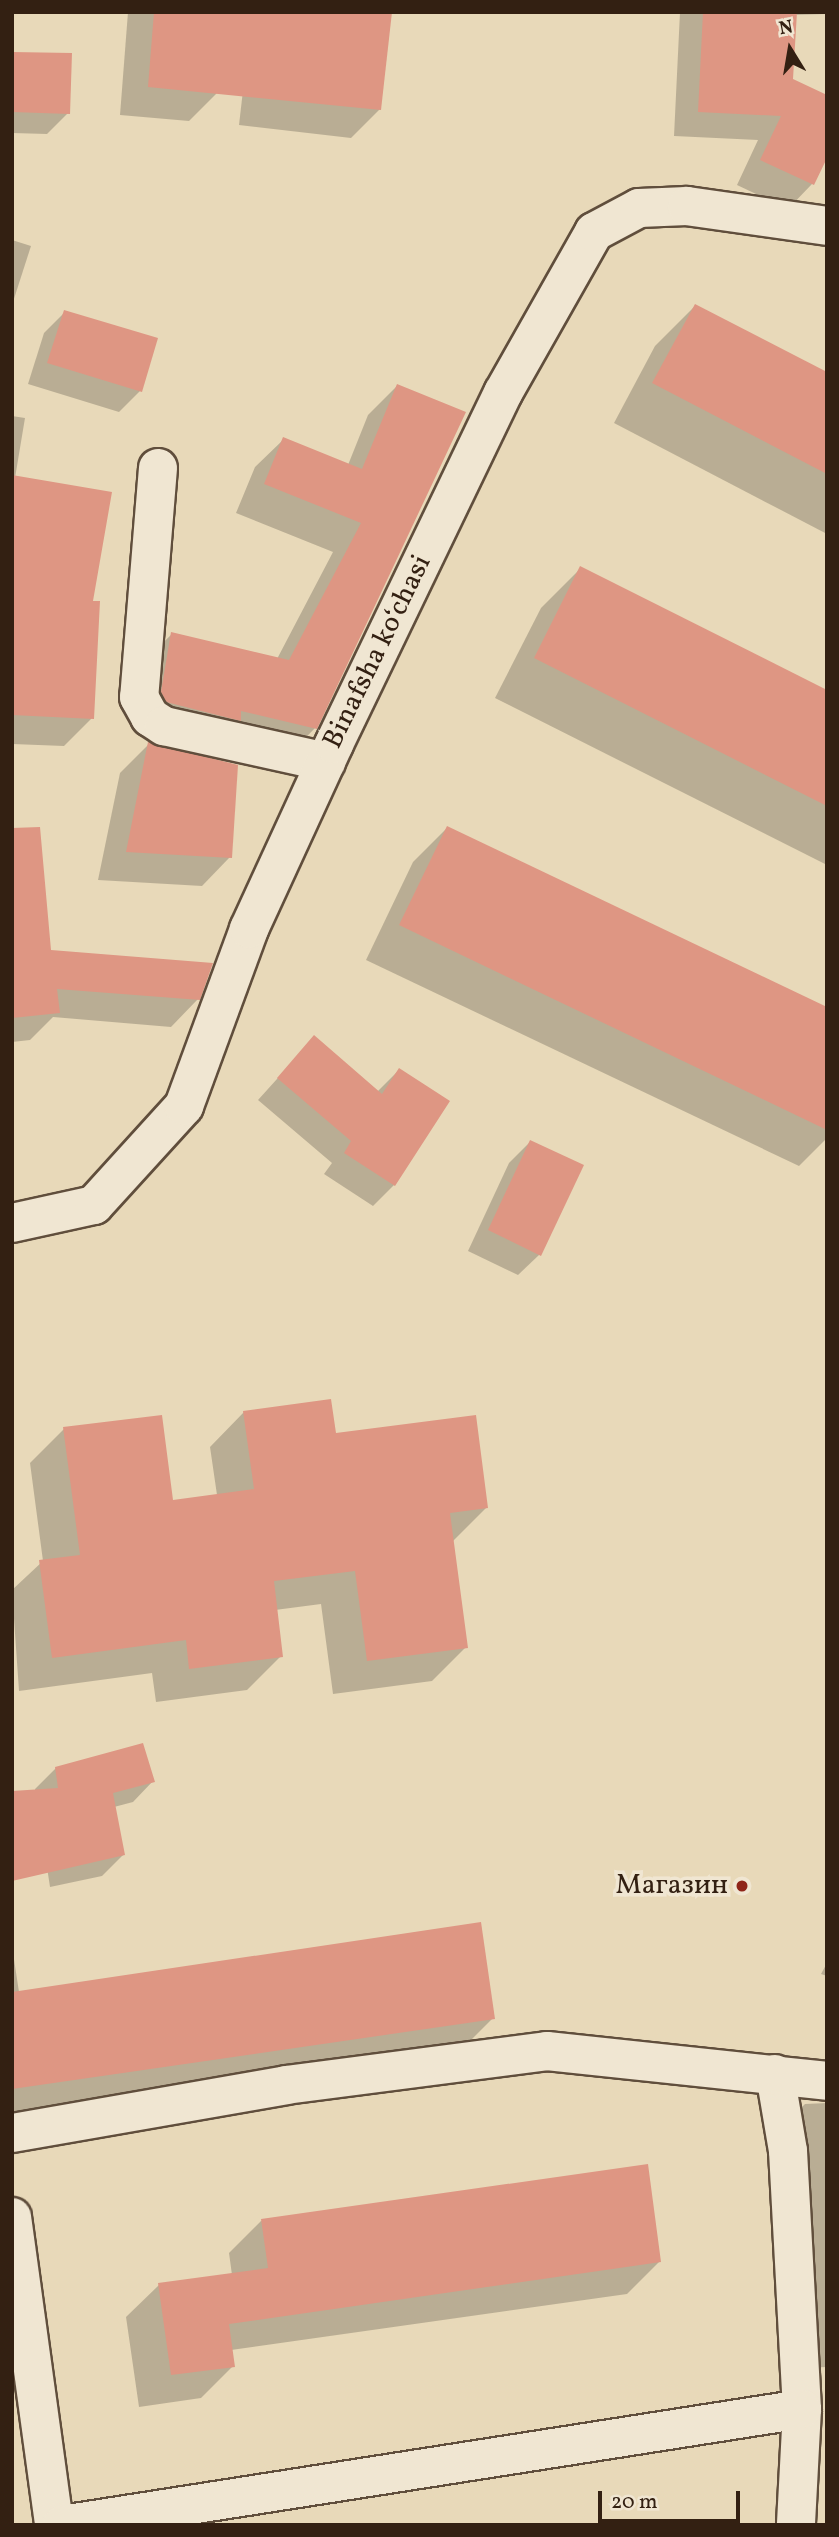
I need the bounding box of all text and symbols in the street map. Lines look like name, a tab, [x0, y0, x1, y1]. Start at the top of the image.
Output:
north arrow	[755, 14, 825, 84]
text: N	[777, 14, 795, 42]
street label: Binafsha koʻchasi	[317, 550, 439, 754]
place label: Магазин	[616, 1869, 728, 1903]
marker: Магазин	[734, 1878, 750, 1894]
scale bar	[601, 2478, 743, 2522]
text: 20 m	[611, 2488, 657, 2517]

